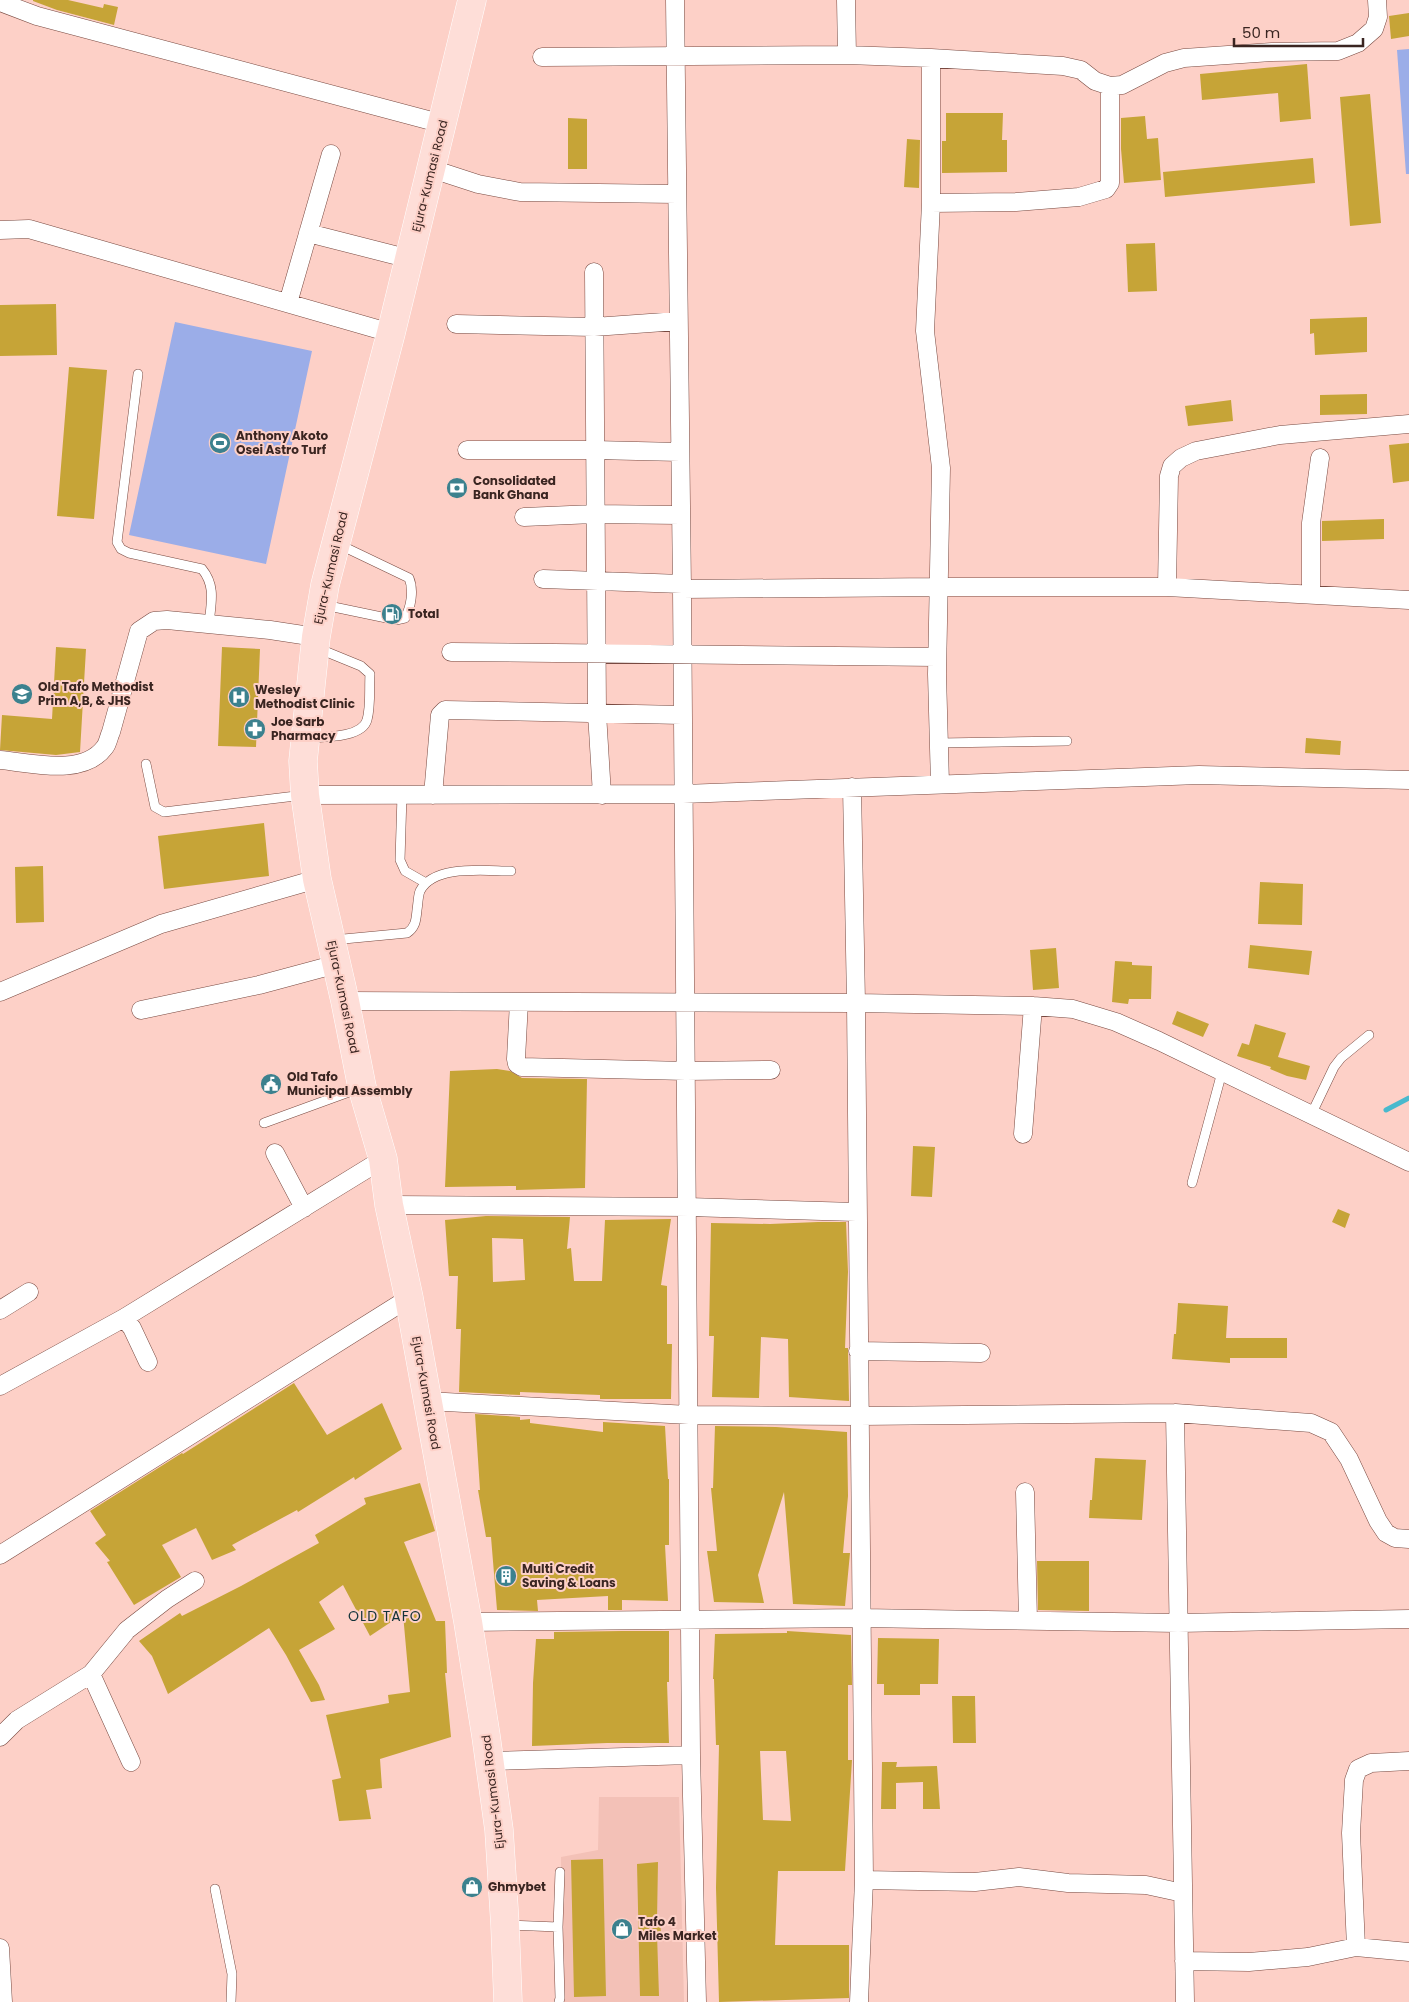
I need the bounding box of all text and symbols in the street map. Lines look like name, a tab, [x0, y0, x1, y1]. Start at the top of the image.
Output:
scale bar	[1234, 15, 1363, 47]
text: 50 m	[1242, 22, 1280, 43]
street label: Ejura-Kumasi Road	[407, 118, 452, 234]
place label: Anthony Akoto Osei Astro Turf	[236, 427, 329, 458]
sports icon: Anthony Akoto Osei Astro Turf	[208, 431, 232, 455]
place label: Consolidated Bank Ghana	[473, 472, 556, 503]
bank icon: Consolidated Bank Ghana	[445, 476, 469, 500]
street label: Ejura-Kumasi Road	[309, 510, 352, 626]
fuel station icon: Total	[380, 602, 404, 626]
place label: Total	[408, 605, 439, 622]
place label: Old Tafo Methodist Prim A,B, & JHS	[38, 678, 154, 709]
place label: Wesley Methodist Clinic	[255, 681, 355, 712]
school or university icon: Old Tafo Methodist Prim A,B, & JHS	[10, 682, 34, 706]
hospital icon: Wesley Methodist Clinic	[227, 685, 251, 709]
place label: Joe Sarb Pharmacy	[271, 713, 336, 744]
pharmacy icon: Joe Sarb Pharmacy	[243, 717, 267, 741]
street label: Ejura-Kumasi Road	[323, 939, 364, 1055]
place label: Old Tafo Municipal Assembly	[287, 1068, 413, 1099]
public building icon: Old Tafo Municipal Assembly	[259, 1072, 283, 1096]
street label: Ejura-Kumasi Road	[408, 1335, 445, 1451]
place label: Multi Credit Saving & Loans	[522, 1560, 616, 1591]
building icon: Multi Credit Saving & Loans	[494, 1564, 518, 1588]
district label: OLD TAFO	[348, 1606, 422, 1626]
street label: Ejura-Kumasi Road	[477, 1734, 508, 1850]
shop icon: Ghmybet	[460, 1875, 484, 1899]
place label: Ghmybet	[488, 1878, 546, 1895]
place label: Tafo 4 Miles Market	[638, 1913, 717, 1944]
shop icon: Tafo 4 Miles Market	[610, 1917, 634, 1941]

